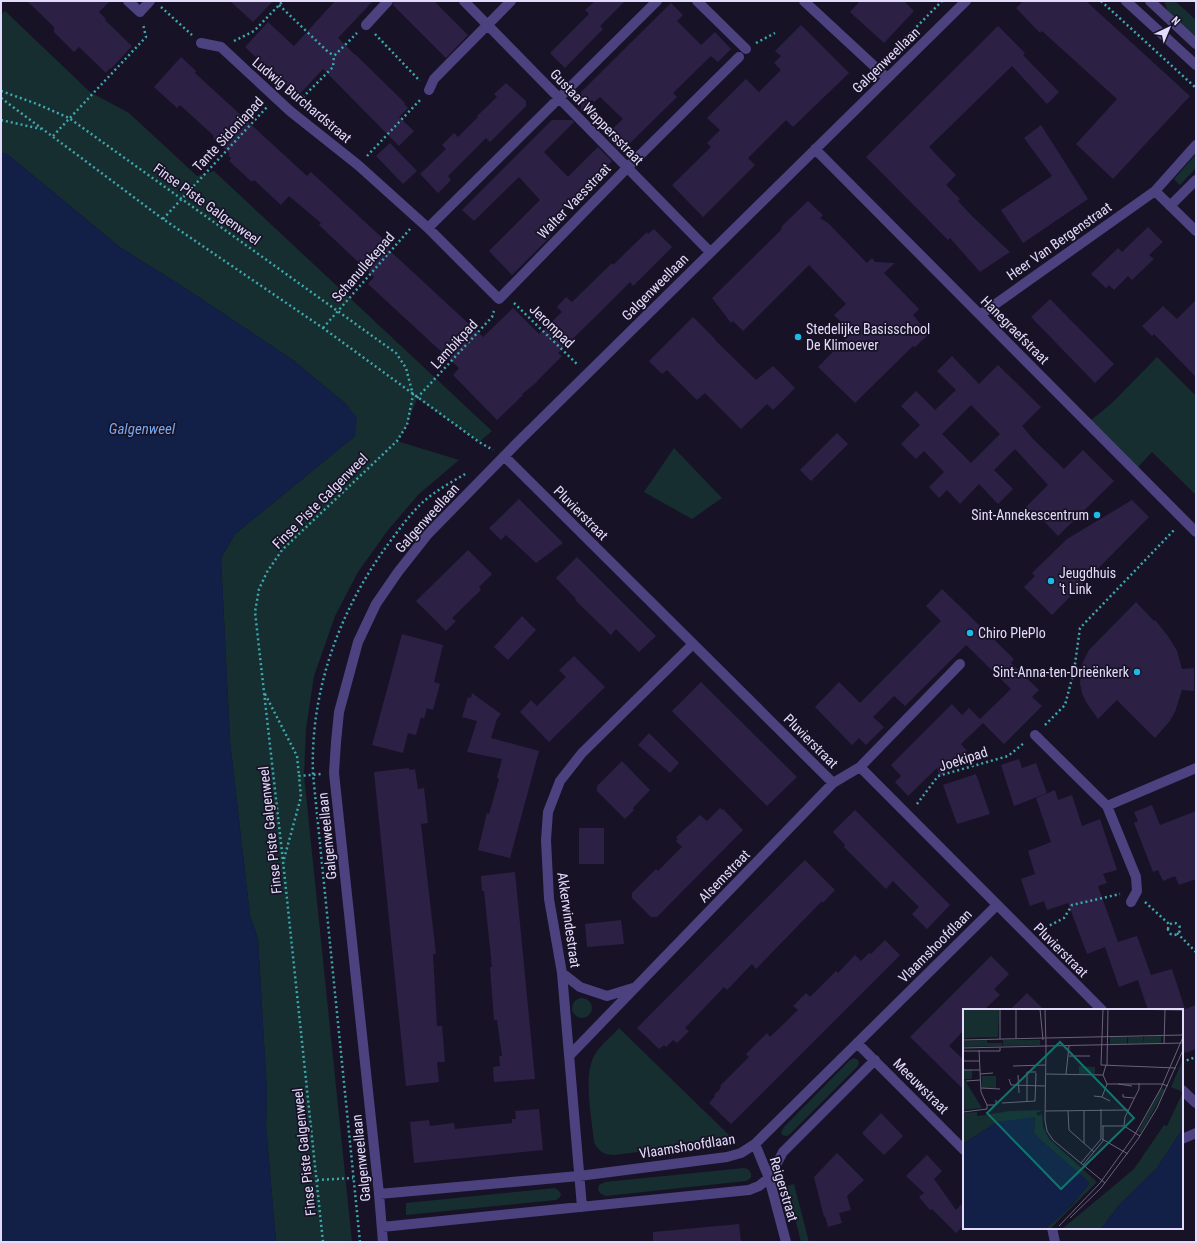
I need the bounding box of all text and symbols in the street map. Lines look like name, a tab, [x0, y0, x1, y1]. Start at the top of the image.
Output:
north arrow	[1149, 8, 1189, 48]
text: N	[1169, 14, 1183, 28]
street label: Galgenweellaan	[849, 24, 923, 96]
street label: Ludwig Burchardstraat	[249, 54, 355, 146]
street label: Gustaaf Wappersstraat	[547, 66, 647, 168]
street label: Tante Sidoniapad	[190, 94, 266, 174]
street label: Finse Piste Galgenweel	[151, 160, 263, 248]
street label: Walter Vaesstraat	[534, 160, 614, 242]
street label: Heer Van Bergenstraat	[1004, 199, 1114, 283]
street label: Schanullekepad	[328, 229, 398, 305]
street label: Galgenweellaan	[618, 250, 692, 324]
street label: Hanegraefstraat	[978, 293, 1052, 367]
street label: Jerompad	[526, 301, 578, 351]
street label: Lambikpad	[427, 316, 481, 372]
place label: Stedelijke Basisschool De Klimoever	[806, 321, 930, 353]
marker: Stedelijke Basisschool De Klimoever	[793, 332, 803, 342]
water label: Galgenweel	[109, 420, 176, 438]
street label: Finse Piste Galgenweel	[269, 450, 371, 552]
street label: Galgenweellaan	[392, 480, 462, 556]
street label: Pluvierstraat	[551, 483, 611, 543]
place label: Sint-Annekescentrum	[971, 507, 1089, 523]
marker: Sint-Annekescentrum	[1092, 510, 1102, 520]
place label: Jeugdhuis 't Link	[1059, 565, 1116, 597]
marker: Jeugdhuis 't Link	[1046, 576, 1056, 586]
place label: Chiro PlePlo	[978, 625, 1046, 641]
marker: Chiro PlePlo	[965, 628, 975, 638]
place label: Sint-Anna-ten-Drieënkerk	[993, 664, 1130, 680]
marker: Sint-Anna-ten-Drieënkerk	[1132, 667, 1142, 677]
street label: Pluvierstraat	[781, 711, 841, 771]
street label: Joekipad	[937, 744, 989, 774]
street label: Finse Piste Galgenweel	[255, 765, 285, 895]
street label: Galgenweellaan	[314, 792, 340, 880]
street label: Alsemstraat	[695, 846, 753, 906]
street label: Akkerwindestraat	[554, 871, 584, 969]
street label: Vlaamshoofdlaan	[895, 906, 975, 986]
street label: Pluvierstraat	[1031, 920, 1091, 980]
inset map	[963, 1009, 1183, 1229]
street label: Meeuwstraat	[890, 1055, 952, 1117]
street label: Finse Piste Galgenweel	[289, 1087, 319, 1217]
street label: Galgenweellaan	[348, 1114, 374, 1202]
street label: Vlaamshoofdlaan	[638, 1131, 736, 1161]
street label: Reigerstraat	[767, 1155, 801, 1223]

